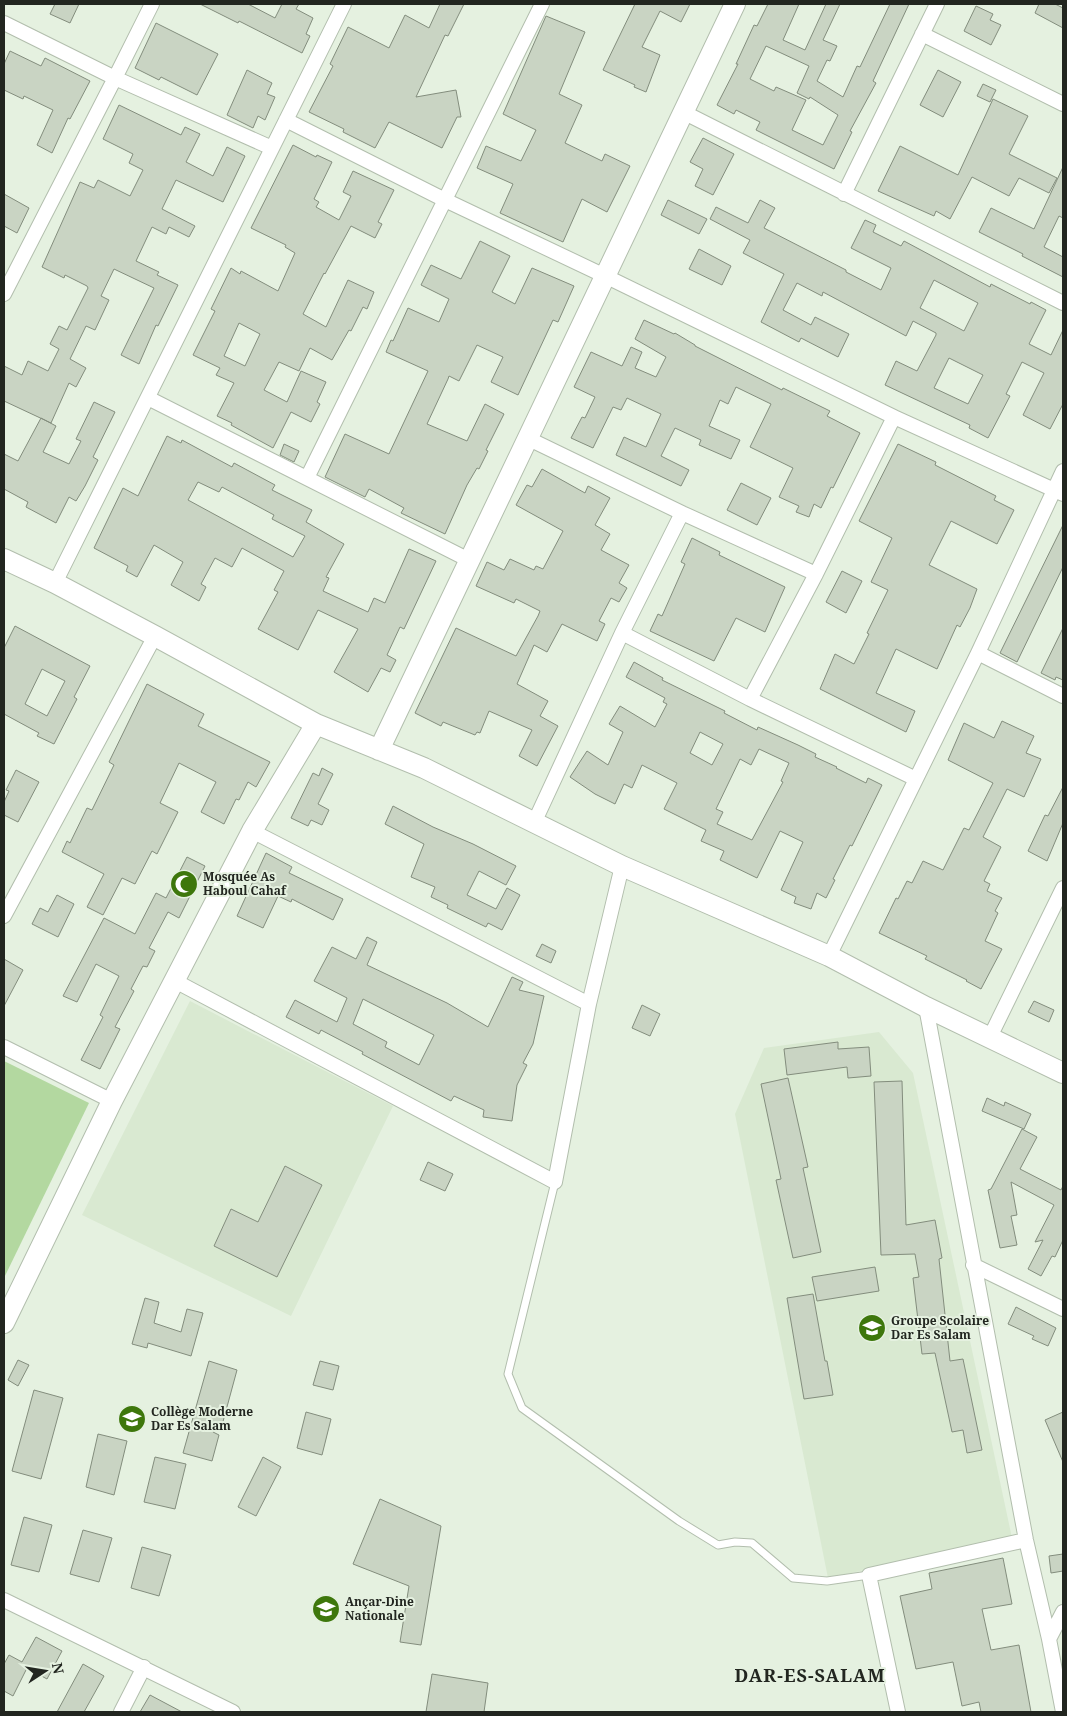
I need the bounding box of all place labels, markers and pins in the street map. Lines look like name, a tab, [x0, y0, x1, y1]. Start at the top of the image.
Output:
place label: Mosquée As Haboul Cahaf	[203, 868, 287, 899]
mosque icon: Mosquée As Haboul Cahaf	[169, 869, 199, 899]
place label: Groupe Scolaire Dar Es Salam	[891, 1312, 989, 1343]
school or university icon: Groupe Scolaire Dar Es Salam	[857, 1313, 887, 1343]
place label: Collège Moderne Dar Es Salam	[151, 1403, 253, 1434]
school or university icon: Collège Moderne Dar Es Salam	[117, 1404, 147, 1434]
place label: Ançar-Dine Nationale	[345, 1593, 414, 1624]
school or university icon: Ançar-Dine Nationale	[311, 1594, 341, 1624]

